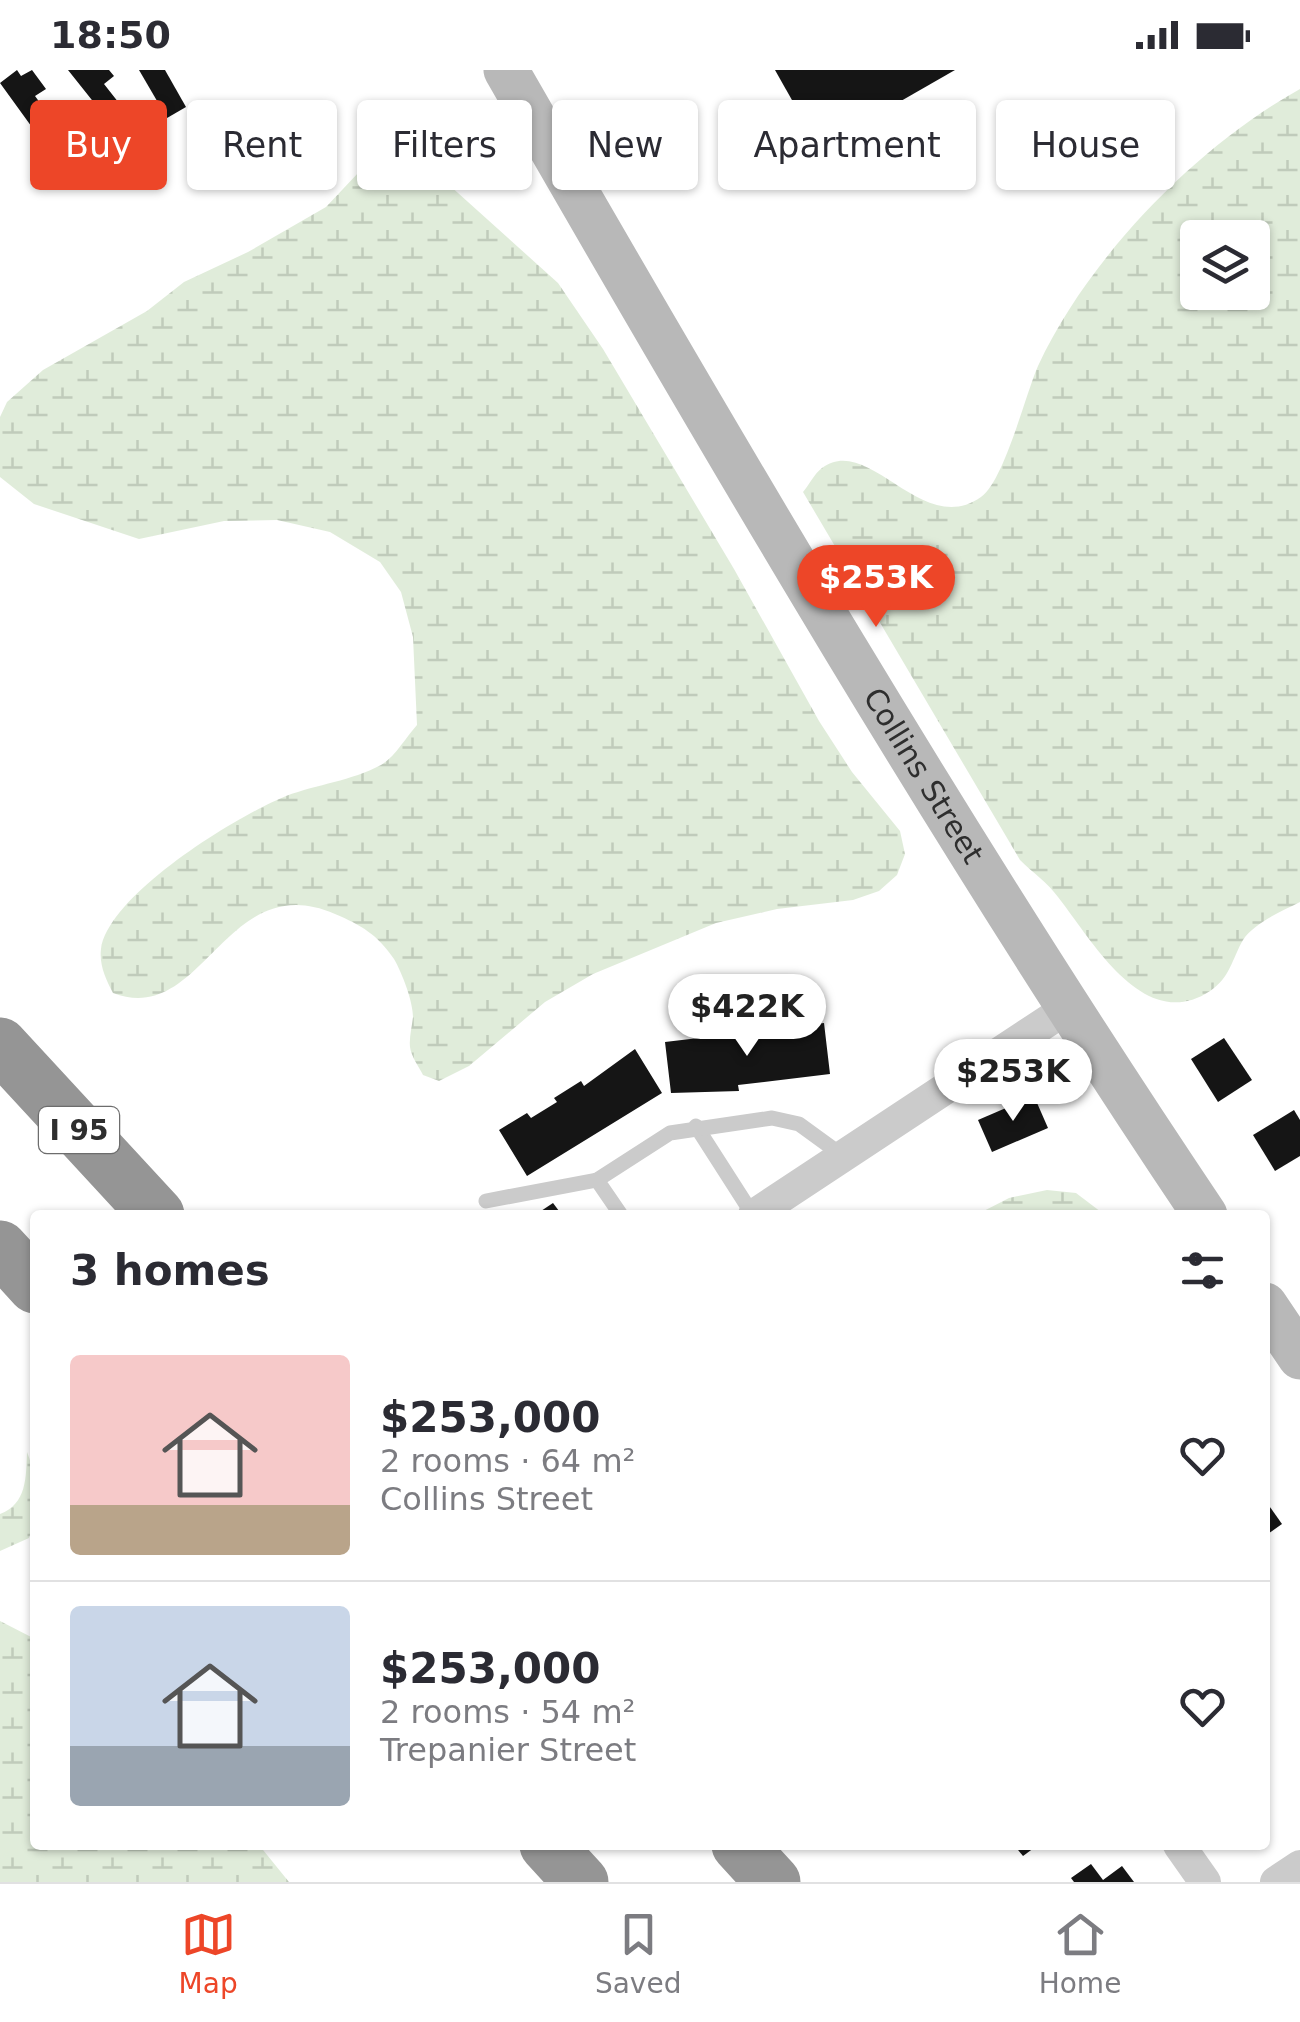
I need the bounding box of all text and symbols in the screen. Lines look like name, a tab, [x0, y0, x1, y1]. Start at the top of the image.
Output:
text: 18:50	[50, 13, 171, 57]
chip: Buy	[30, 100, 167, 190]
chip: Rent	[187, 100, 337, 190]
chip: Filters	[357, 100, 532, 190]
chip: New	[552, 100, 698, 190]
chip: Apartment	[718, 100, 976, 190]
chip: House	[996, 100, 1175, 190]
map controls	[1180, 220, 1270, 310]
button: layers	[1180, 220, 1270, 310]
pin: $253K	[806, 545, 946, 630]
text: $253K	[819, 558, 933, 596]
street label: Collins Street	[856, 681, 991, 870]
pin: $422K	[677, 974, 817, 1059]
text: $422K	[690, 987, 804, 1025]
pin: $253K	[943, 1039, 1083, 1124]
text: $253K	[956, 1052, 1070, 1090]
road number: I 95	[39, 1107, 119, 1153]
icon: filters	[1175, 1243, 1230, 1298]
text: 3 homes	[70, 1246, 270, 1295]
text: $253,000	[380, 1393, 601, 1442]
icon: home	[150, 1395, 270, 1515]
icon: heart	[1175, 1428, 1230, 1483]
text: 2 rooms · 64 m²	[380, 1442, 635, 1480]
text: Collins Street	[380, 1480, 593, 1518]
text: $253,000	[380, 1644, 601, 1693]
icon: home	[150, 1646, 270, 1766]
icon: heart	[1175, 1679, 1230, 1734]
text: 2 rooms · 54 m²	[380, 1693, 635, 1731]
text: Trepanier Street	[380, 1731, 636, 1769]
tab: Map	[179, 1907, 238, 2000]
tab: Saved	[595, 1907, 681, 2000]
tab: Home	[1039, 1907, 1121, 2000]

